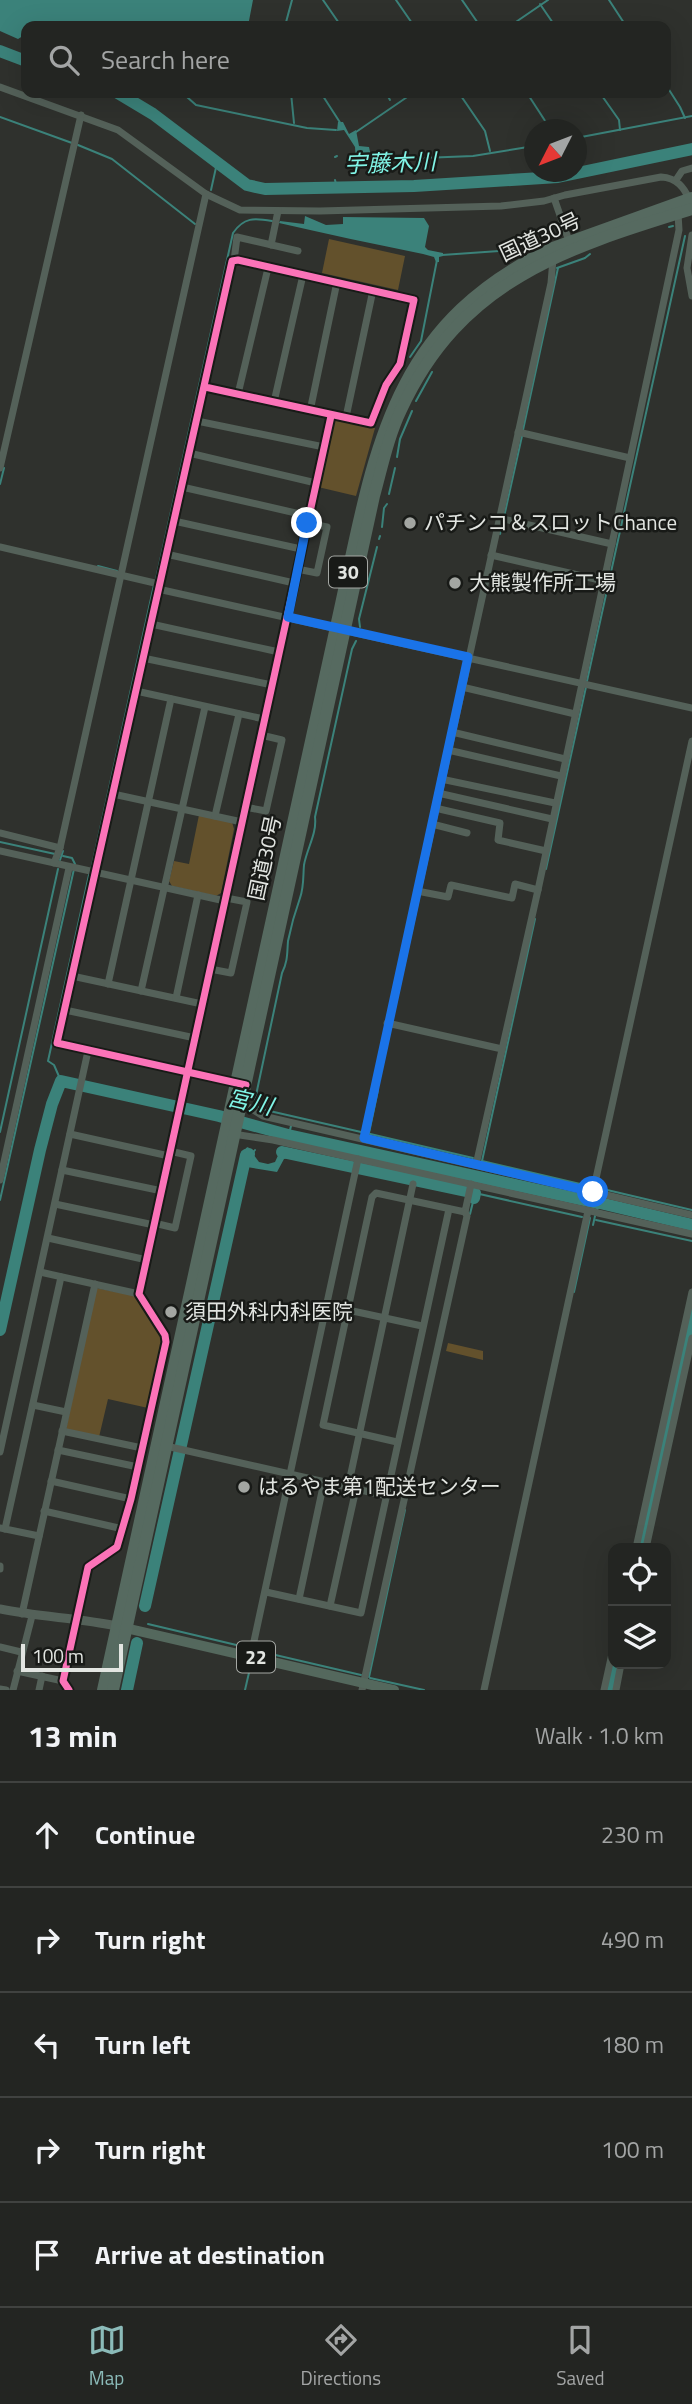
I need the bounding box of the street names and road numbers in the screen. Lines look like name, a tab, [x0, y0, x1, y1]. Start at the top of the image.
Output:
street label: 国道30号	[494, 203, 586, 269]
road number: 30	[329, 556, 367, 587]
street label: 国道30号	[239, 812, 289, 903]
road number: 22	[237, 1642, 275, 1672]

